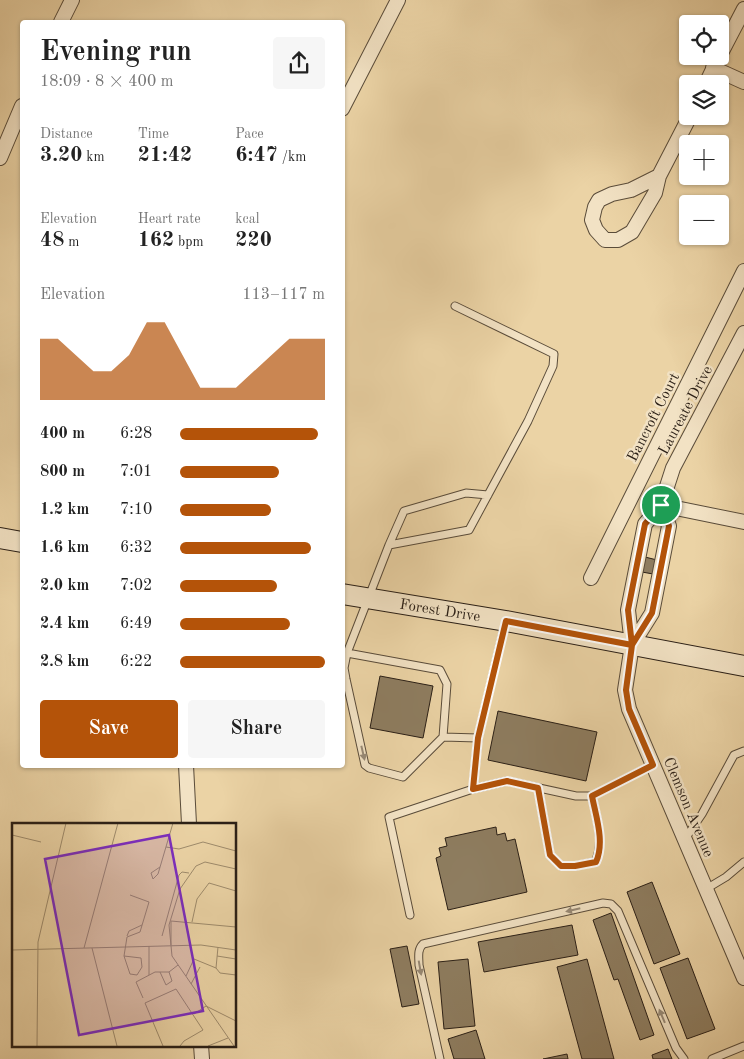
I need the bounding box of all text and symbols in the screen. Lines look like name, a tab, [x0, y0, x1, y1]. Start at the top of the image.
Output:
map controls	[679, 15, 729, 245]
button: locate	[679, 15, 729, 65]
button: share	[273, 37, 325, 89]
text: Evening run	[40, 39, 192, 67]
text: 18:09 · 8 × 400 m	[40, 74, 173, 90]
button: layers	[679, 75, 729, 125]
text: Distance	[40, 127, 93, 141]
text: Time	[138, 127, 169, 141]
text: Pace	[235, 127, 264, 141]
button: +	[679, 135, 729, 185]
text: 3.20	[40, 145, 82, 166]
text: 21:42	[138, 145, 192, 166]
text: 6:47	[235, 145, 278, 166]
text: km	[82, 150, 105, 164]
text: /km	[278, 150, 306, 164]
button: −	[679, 195, 729, 245]
text: Elevation	[40, 212, 97, 226]
text: Heart rate	[138, 212, 201, 226]
text: kcal	[235, 212, 259, 226]
text: 48	[40, 230, 64, 251]
text: 162	[138, 230, 174, 251]
text: 220	[235, 230, 272, 251]
text: m	[64, 235, 79, 249]
text: bpm	[174, 235, 204, 249]
text: Elevation	[40, 287, 105, 303]
text: 113–117 m	[242, 287, 325, 303]
street label: Laureate Drive	[657, 364, 716, 458]
street label: Bancroft Court	[626, 371, 683, 464]
text: 400 m	[40, 426, 85, 442]
text: 6:28	[120, 426, 152, 442]
text: 800 m	[40, 464, 85, 480]
text: 7:01	[120, 464, 152, 480]
pin	[640, 484, 682, 526]
icon: arrive	[647, 491, 675, 519]
text: 1.2 km	[40, 502, 89, 518]
text: 7:10	[120, 502, 152, 518]
text: 1.6 km	[40, 540, 89, 556]
text: 6:32	[120, 540, 152, 556]
text: 2.0 km	[40, 578, 89, 594]
text: 7:02	[120, 578, 152, 594]
street label: Forest Drive	[398, 598, 481, 625]
text: 2.4 km	[40, 616, 89, 632]
text: 6:49	[120, 616, 152, 632]
text: 2.8 km	[40, 654, 89, 670]
text: 6:22	[120, 654, 152, 670]
button: Save	[40, 700, 178, 758]
button: Share	[188, 700, 325, 758]
one-way arrow	[359, 745, 367, 760]
street label: Clemson Avenue	[660, 755, 715, 860]
inset map	[12, 823, 236, 1046]
one-way arrow	[566, 906, 581, 914]
one-way arrow	[417, 960, 425, 976]
one-way arrow	[658, 1008, 666, 1023]

